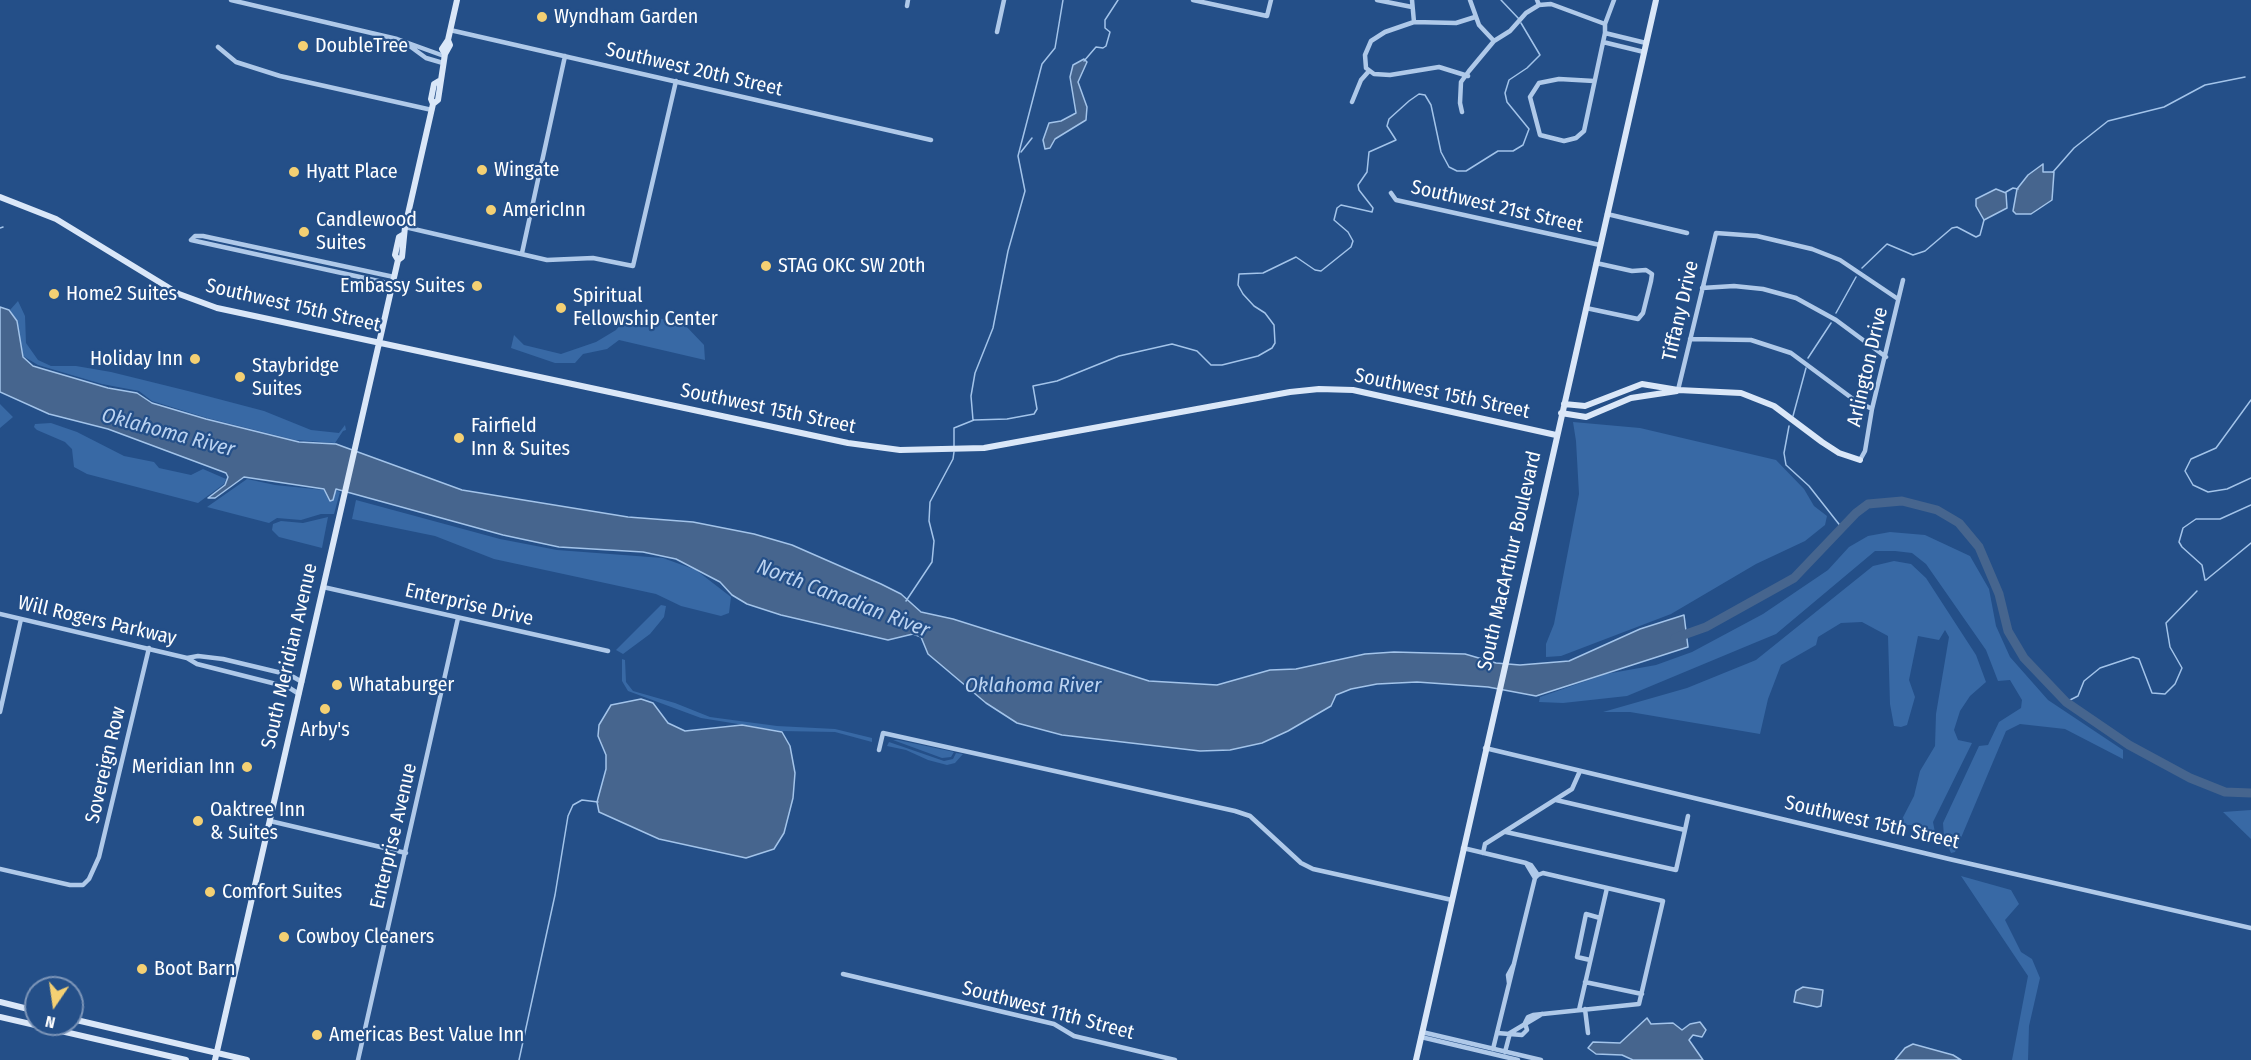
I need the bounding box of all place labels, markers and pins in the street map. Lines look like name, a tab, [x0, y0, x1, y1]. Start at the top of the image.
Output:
place label: Wyndham Garden	[554, 5, 698, 29]
marker: Wyndham Garden	[535, 10, 549, 24]
place label: DoubleTree	[315, 34, 408, 58]
marker: DoubleTree	[296, 39, 310, 53]
place label: Wingate	[494, 158, 559, 182]
place label: Hyatt Place	[306, 160, 398, 184]
marker: Wingate	[475, 163, 489, 177]
marker: Hyatt Place	[287, 165, 301, 179]
place label: AmericInn	[503, 198, 586, 222]
marker: AmericInn	[484, 203, 498, 217]
place label: Candlewood Suites	[316, 208, 417, 255]
marker: Candlewood Suites	[297, 225, 311, 239]
place label: STAG OKC SW 20th	[778, 254, 926, 278]
marker: STAG OKC SW 20th	[759, 259, 773, 273]
place label: Embassy Suites	[340, 274, 465, 298]
marker: Embassy Suites	[470, 279, 484, 293]
place label: Home2 Suites	[66, 282, 177, 306]
place label: Spiritual Fellowship Center	[573, 284, 718, 331]
marker: Home2 Suites	[47, 287, 61, 301]
marker: Spiritual Fellowship Center	[554, 301, 568, 315]
place label: Holiday Inn	[90, 347, 183, 371]
marker: Holiday Inn	[188, 352, 202, 366]
place label: Staybridge Suites	[252, 354, 339, 401]
marker: Staybridge Suites	[233, 370, 247, 384]
place label: Fairfield Inn & Suites	[471, 414, 570, 461]
marker: Fairfield Inn & Suites	[452, 431, 466, 445]
place label: Whataburger	[349, 673, 454, 697]
marker: Whataburger	[330, 678, 344, 692]
marker: Arby's	[318, 702, 332, 716]
place label: Arby's	[300, 718, 350, 742]
place label: Meridian Inn	[132, 755, 235, 779]
marker: Meridian Inn	[240, 760, 254, 774]
place label: Oaktree Inn & Suites	[210, 798, 305, 845]
marker: Oaktree Inn & Suites	[191, 814, 205, 828]
place label: Comfort Suites	[222, 880, 342, 904]
marker: Comfort Suites	[203, 885, 217, 899]
place label: Cowboy Cleaners	[296, 925, 434, 949]
marker: Cowboy Cleaners	[277, 930, 291, 944]
place label: Boot Barn	[154, 957, 235, 981]
marker: Boot Barn	[135, 962, 149, 976]
place label: Americas Best Value Inn	[329, 1023, 524, 1047]
marker: Americas Best Value Inn	[310, 1028, 324, 1042]

